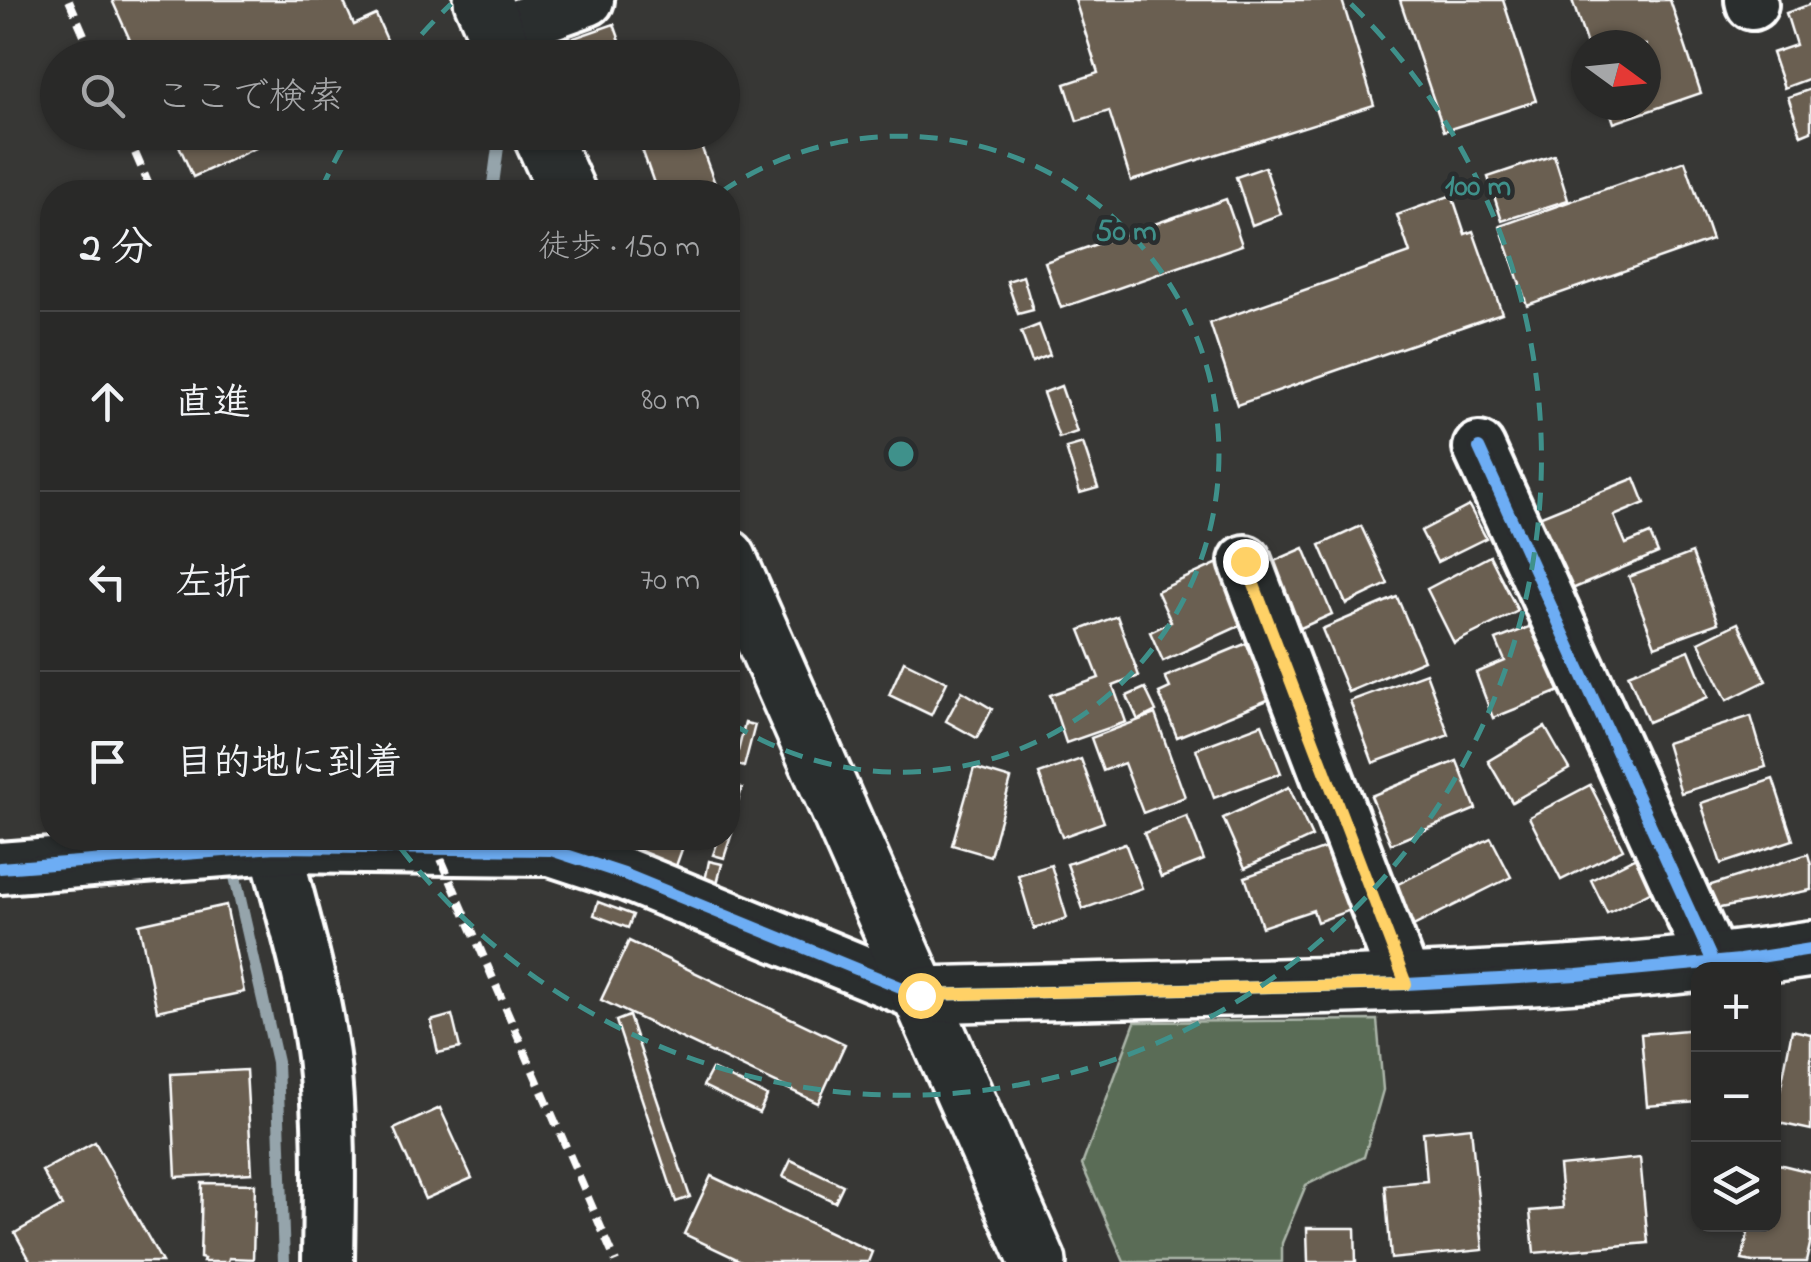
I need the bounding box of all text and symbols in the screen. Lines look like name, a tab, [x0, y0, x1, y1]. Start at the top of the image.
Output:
north arrow	[1571, 30, 1661, 120]
search box	[40, 40, 740, 150]
icon: search	[75, 68, 130, 123]
text: ここで検索	[155, 71, 345, 127]
text: 100 m	[1445, 166, 1511, 210]
text: 50 m	[1096, 211, 1156, 255]
text: 2 分	[80, 219, 153, 280]
text: 徒歩 · 150 m	[538, 225, 700, 272]
icon: ahead	[80, 374, 135, 429]
text: 直進	[175, 377, 251, 433]
text: 80 m	[641, 378, 700, 425]
centre of rings	[883, 436, 919, 472]
route end	[1223, 539, 1269, 585]
icon: left	[80, 554, 135, 609]
text: 左折	[175, 557, 251, 613]
text: 70 m	[640, 558, 700, 605]
icon: arrive	[80, 734, 135, 789]
text: 目的地に到着	[175, 737, 403, 793]
map controls	[1691, 962, 1781, 1232]
button: +	[1691, 962, 1781, 1052]
route start	[898, 973, 944, 1019]
button: −	[1691, 1052, 1781, 1142]
button: layers	[1691, 1142, 1781, 1232]

